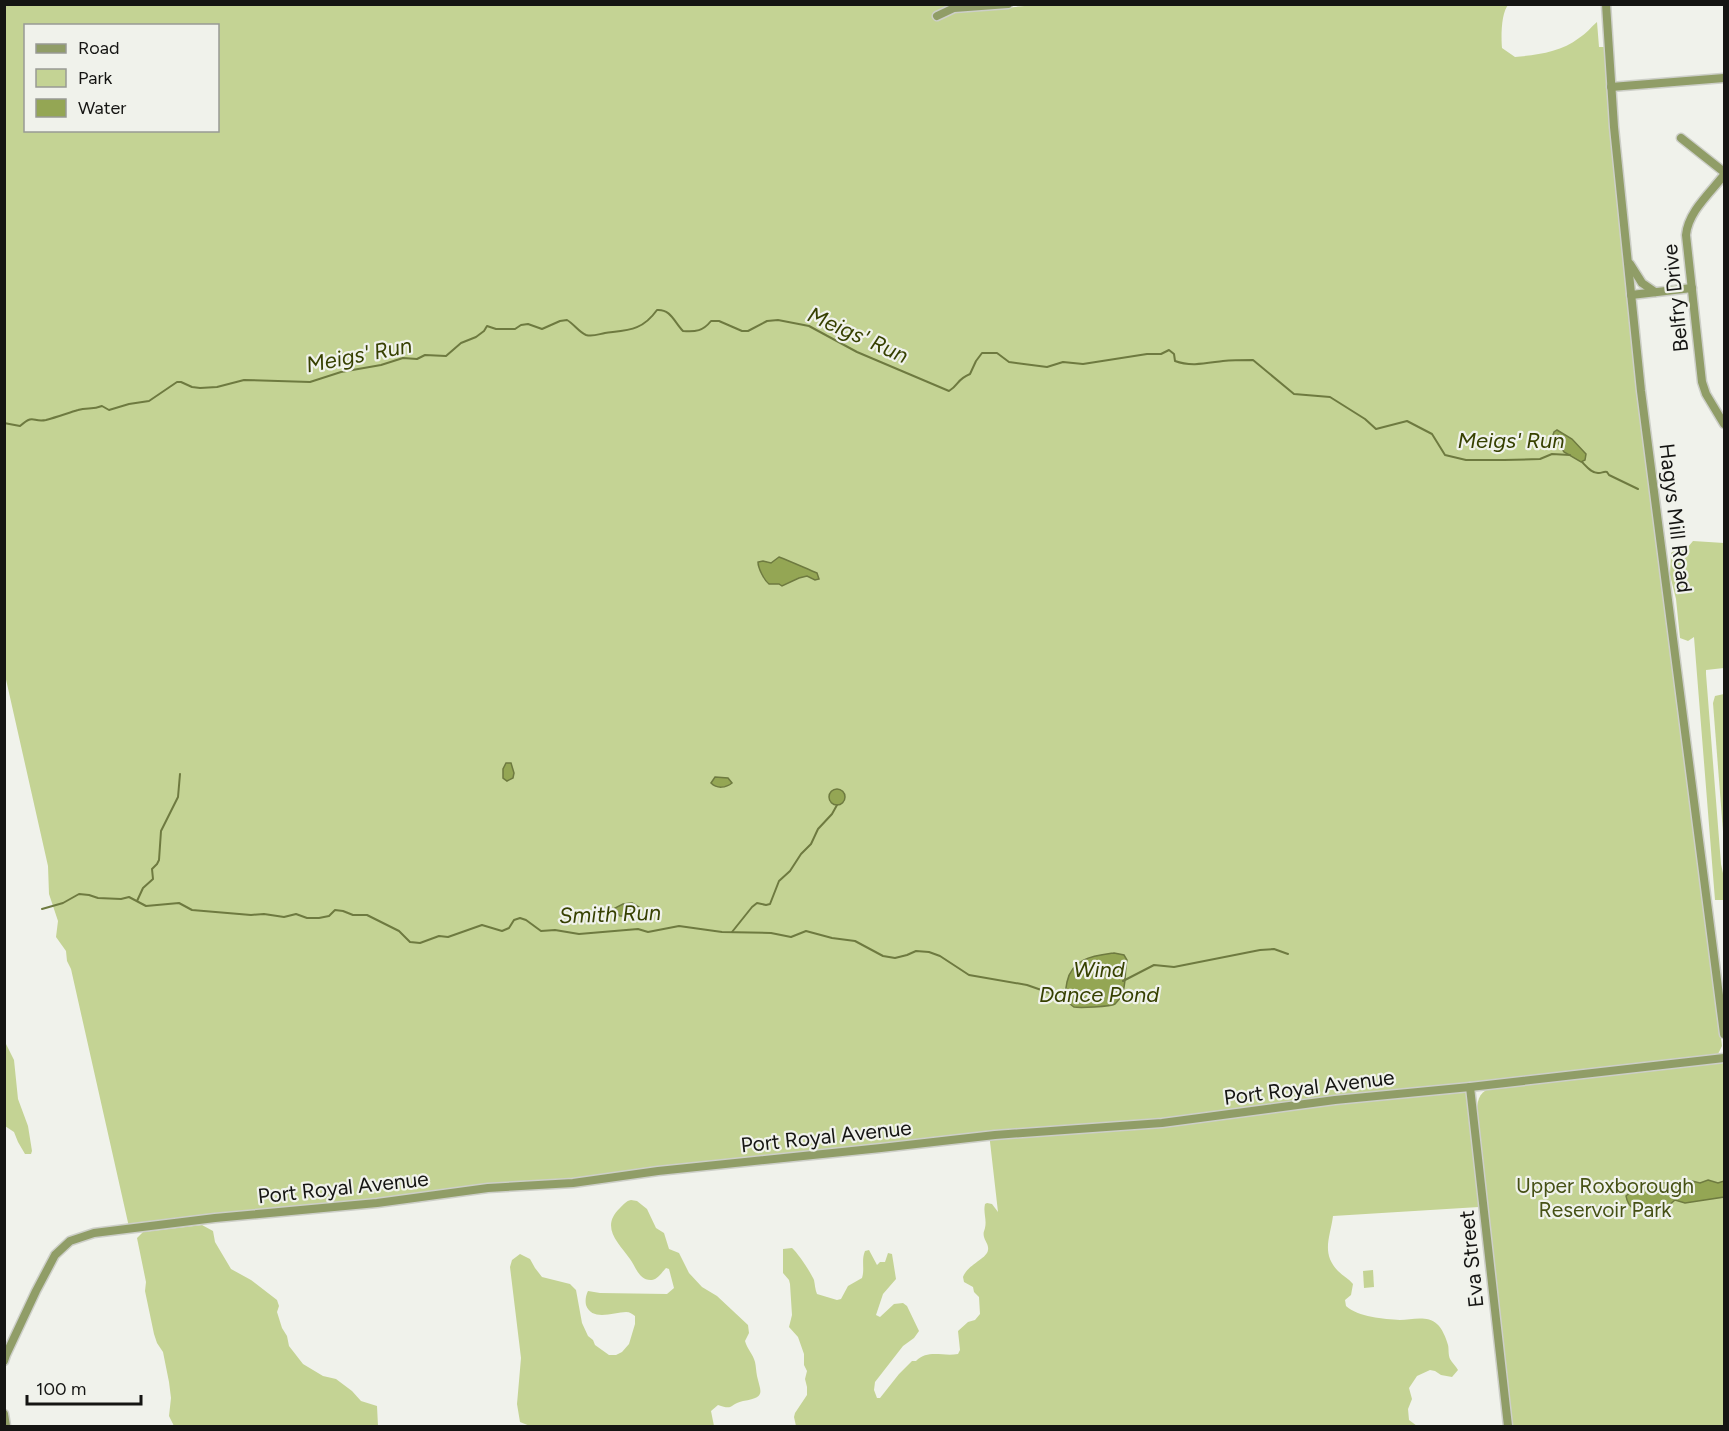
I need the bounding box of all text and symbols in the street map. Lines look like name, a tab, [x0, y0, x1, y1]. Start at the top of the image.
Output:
legend	[24, 24, 219, 132]
text: Road	[78, 37, 119, 59]
text: Park	[78, 67, 113, 89]
text: Water	[78, 97, 126, 119]
street label: Belfry Drive	[1657, 243, 1693, 353]
water label: Meigs' Run	[804, 301, 912, 369]
water label: Meigs' Run	[304, 332, 414, 378]
water label: Meigs' Run	[1457, 427, 1565, 454]
street label: Hagys Mill Road	[1654, 442, 1698, 594]
water label: Smith Run	[559, 899, 661, 929]
water label: Wind Dance Pond	[1039, 956, 1160, 1008]
street label: Port Royal Avenue	[1222, 1064, 1396, 1110]
street label: Port Royal Avenue	[739, 1115, 913, 1157]
street label: Port Royal Avenue	[256, 1166, 430, 1208]
park label: Upper Roxborough Reservoir Park	[1516, 1173, 1694, 1222]
street label: Eva Street	[1453, 1209, 1489, 1309]
scale bar	[27, 1368, 141, 1406]
text: 100 m	[36, 1378, 86, 1400]

